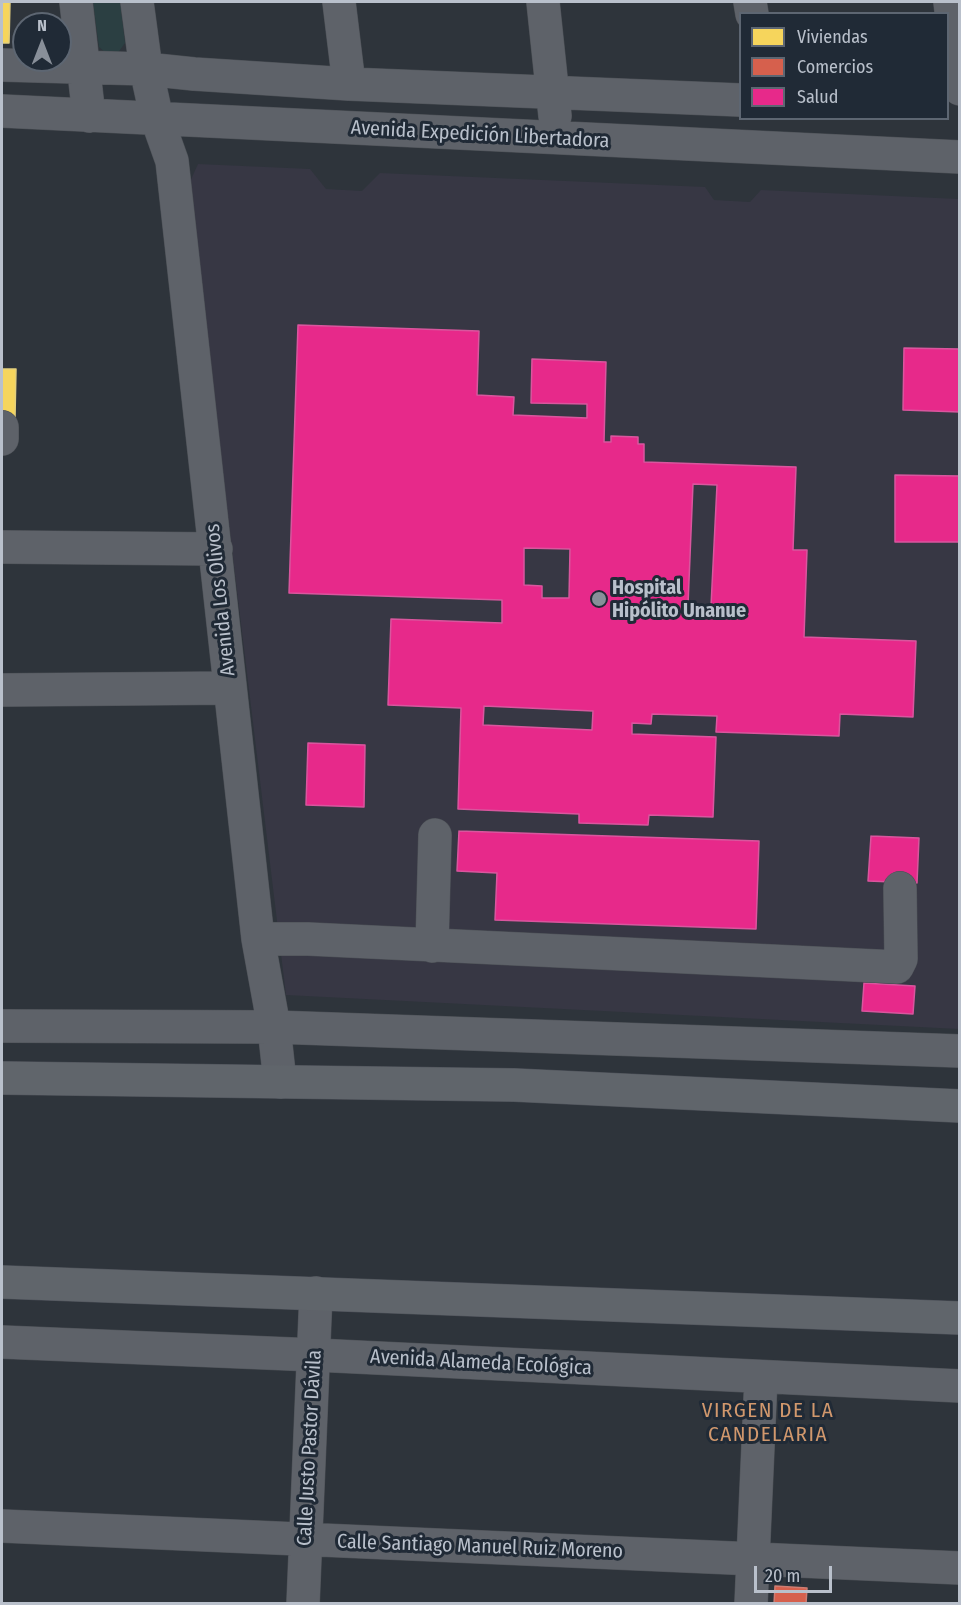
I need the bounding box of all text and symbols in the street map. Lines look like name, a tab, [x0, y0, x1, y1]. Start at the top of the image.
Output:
north arrow	[12, 12, 72, 72]
legend	[739, 12, 949, 120]
text: N	[37, 16, 47, 35]
text: Viviendas	[797, 26, 868, 48]
text: Comercios	[797, 56, 873, 78]
text: Salud	[797, 86, 838, 108]
street label: Avenida Expedición Libertadora	[350, 116, 610, 154]
street label: Avenida Los Olivos	[201, 523, 241, 677]
place label: Hospital Hipólito Unanue	[612, 576, 746, 623]
marker: Hospital Hipólito Unanue	[590, 590, 608, 608]
street label: Avenida Alameda Ecológica	[370, 1345, 592, 1381]
street label: Calle Justo Pastor Dávila	[293, 1349, 327, 1547]
district label: VIRGEN DE LA CANDELARIA	[702, 1398, 834, 1448]
street label: Calle Santiago Manuel Ruiz Moreno	[337, 1530, 623, 1564]
scale bar	[757, 1554, 835, 1592]
text: 20 m	[765, 1565, 800, 1587]

